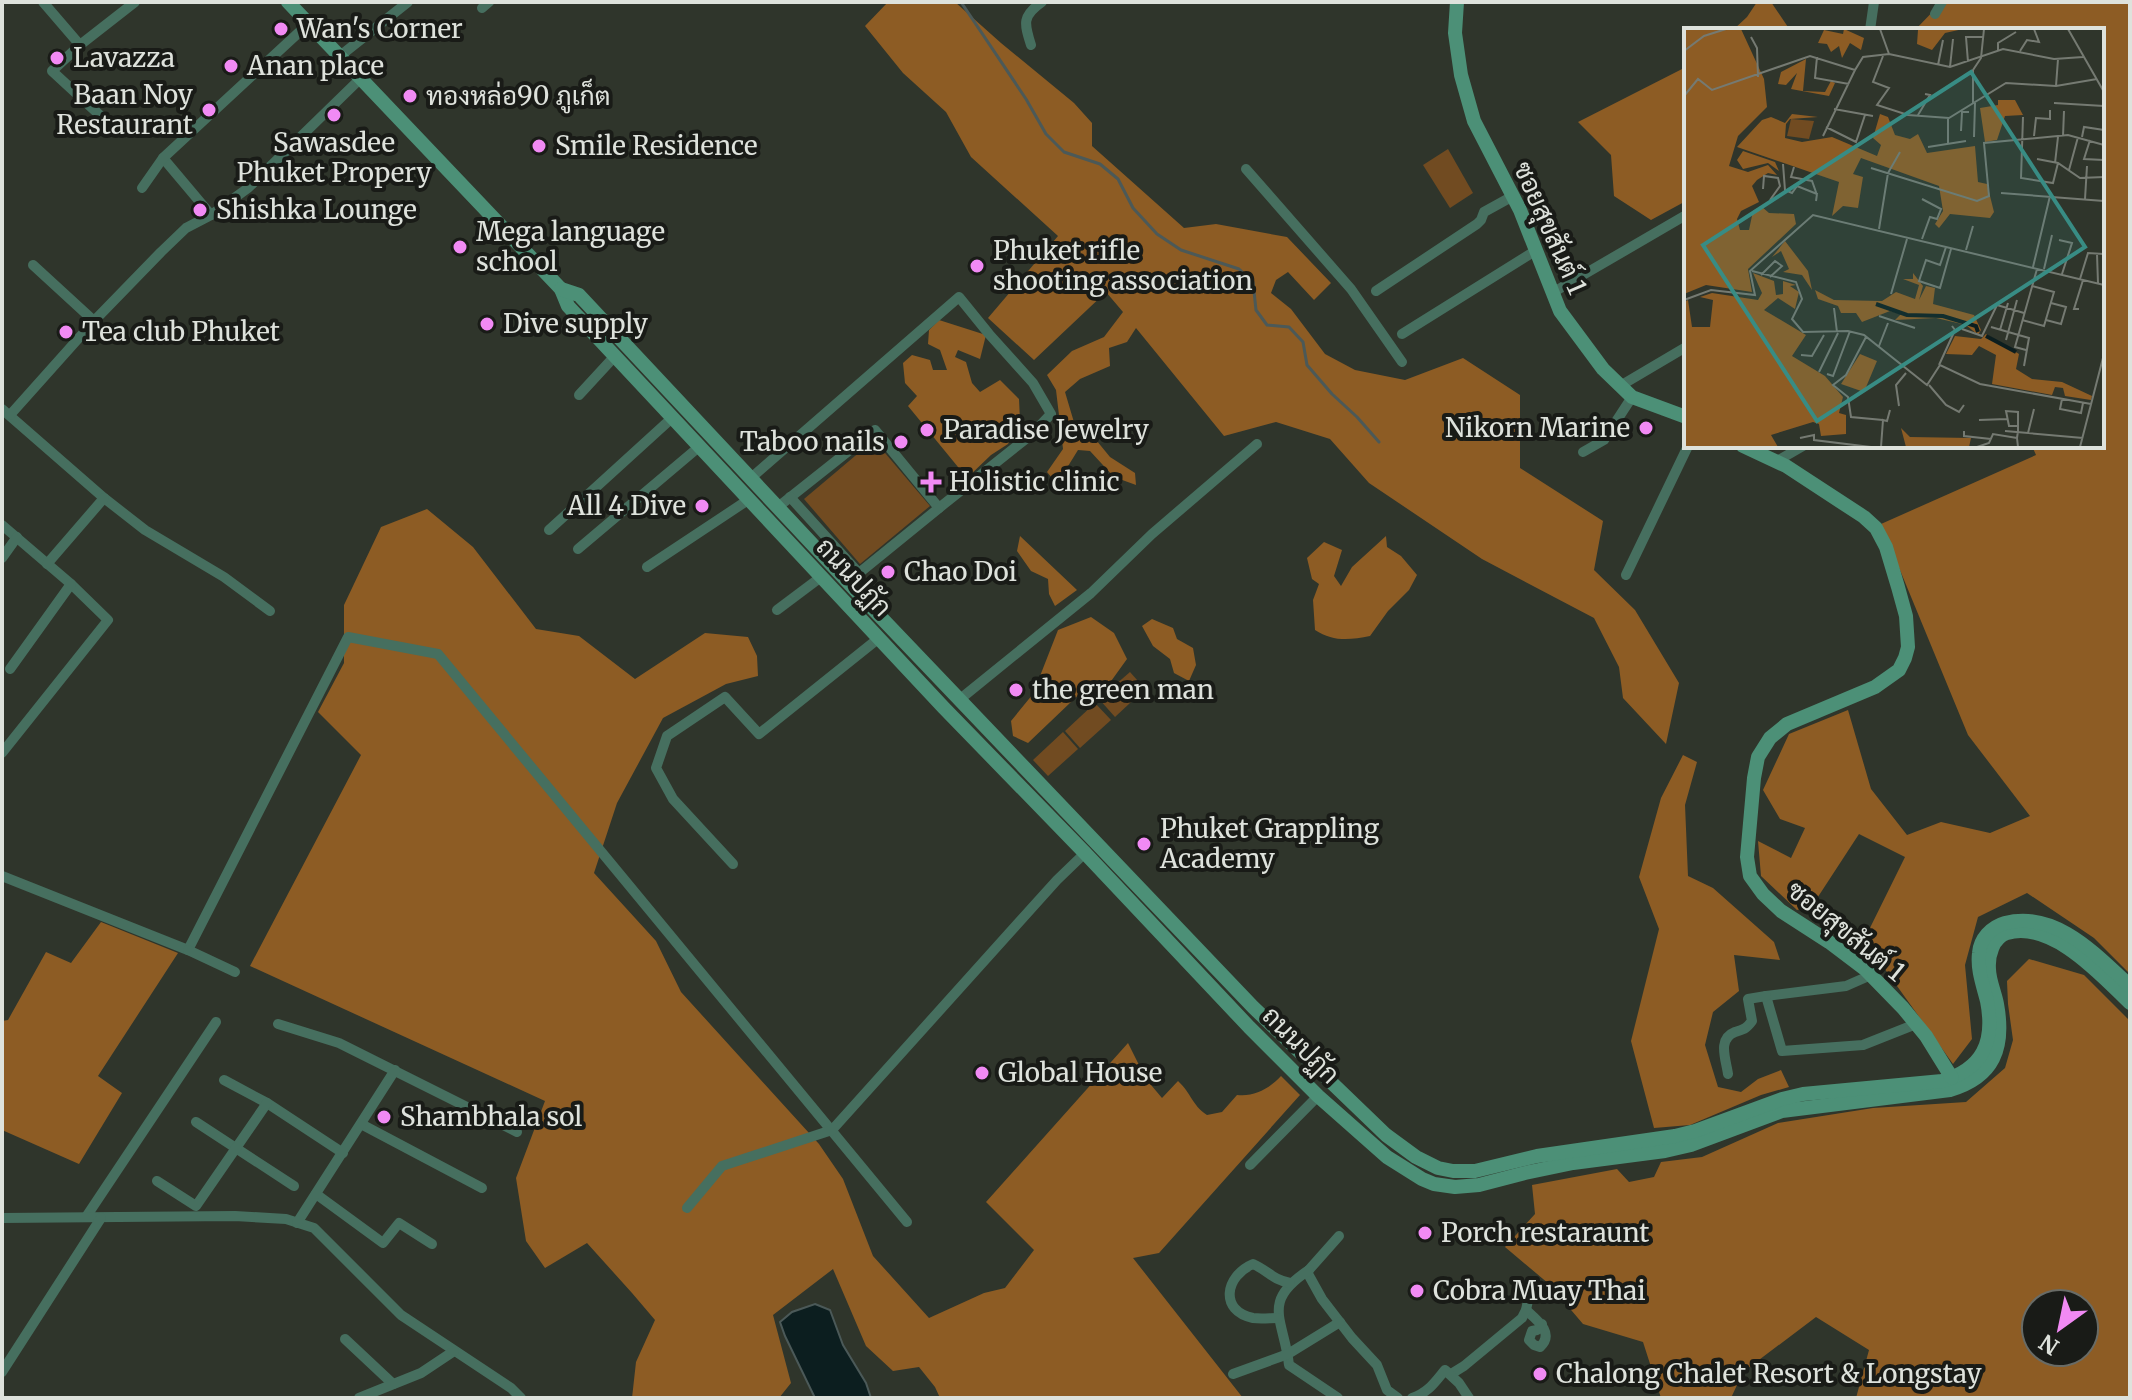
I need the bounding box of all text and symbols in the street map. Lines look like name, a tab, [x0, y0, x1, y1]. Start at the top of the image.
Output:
place label: Wan's Corner	[296, 12, 463, 45]
marker: Wan's Corner	[272, 20, 290, 38]
inset map	[1684, 28, 2104, 448]
place label: Lavazza	[73, 41, 175, 74]
marker: Lavazza	[48, 49, 66, 67]
place label: Anan place	[246, 49, 384, 82]
marker: Anan place	[222, 57, 240, 75]
place label: Baan Noy Restaurant	[56, 78, 194, 141]
place label: ทองหล่อ90 ภูเก็ต	[426, 78, 611, 114]
marker: ทองหล่อ90 ภูเก็ต	[401, 87, 419, 105]
marker: Baan Noy Restaurant	[200, 101, 218, 119]
marker: Sawasdee Phuket Propery	[325, 106, 343, 124]
place label: Sawasdee Phuket Propery	[236, 126, 432, 189]
place label: Smile Residence	[555, 129, 758, 162]
marker: Smile Residence	[530, 137, 548, 155]
street label: ซอยสุขสันต์ 1	[1505, 156, 1595, 300]
place label: Shishka Lounge	[216, 193, 417, 226]
marker: Shishka Lounge	[191, 201, 209, 219]
place label: Mega language school	[476, 215, 665, 278]
place label: Phuket rifle shooting association	[993, 234, 1253, 297]
marker: Mega language school	[451, 238, 469, 256]
marker: Phuket rifle shooting association	[968, 257, 986, 275]
place label: Dive supply	[503, 307, 649, 340]
place label: Tea club Phuket	[82, 315, 280, 348]
marker: Dive supply	[478, 315, 496, 333]
marker: Tea club Phuket	[57, 323, 75, 341]
place label: Nikorn Marine	[1445, 411, 1630, 444]
place label: Paradise Jewelry	[943, 413, 1150, 446]
marker: Nikorn Marine	[1637, 419, 1655, 437]
marker: Paradise Jewelry	[918, 421, 936, 439]
place label: Taboo nails	[740, 425, 885, 458]
marker: Taboo nails	[892, 433, 910, 451]
place label: Holistic clinic	[949, 465, 1120, 498]
marker: Holistic clinic	[920, 471, 942, 493]
place label: All 4 Dive	[566, 489, 686, 522]
marker: All 4 Dive	[693, 497, 711, 515]
street label: ถนนปฏัก	[808, 530, 899, 624]
place label: Chao Doi	[904, 555, 1017, 588]
marker: Chao Doi	[879, 563, 897, 581]
place label: the green man	[1032, 673, 1214, 706]
marker: the green man	[1007, 681, 1025, 699]
place label: Phuket Grappling Academy	[1159, 812, 1379, 875]
marker: Phuket Grappling Academy	[1135, 835, 1153, 853]
street label: ซอยสุขสันต์ 1	[1779, 873, 1912, 990]
street label: ถนนปฏัก	[1254, 999, 1347, 1092]
place label: Global House	[998, 1056, 1162, 1089]
marker: Global House	[973, 1064, 991, 1082]
place label: Shambhala sol	[400, 1100, 582, 1133]
marker: Shambhala sol	[375, 1108, 393, 1126]
place label: Porch restaraunt	[1441, 1216, 1649, 1249]
marker: Porch restaraunt	[1416, 1224, 1434, 1242]
place label: Cobra Muay Thai	[1433, 1274, 1646, 1307]
marker: Cobra Muay Thai	[1408, 1282, 1426, 1300]
north arrow	[2020, 1288, 2100, 1368]
text: N	[2034, 1328, 2064, 1361]
place label: Chalong Chalet Resort & Longstay	[1556, 1357, 1983, 1390]
marker: Chalong Chalet Resort & Longstay	[1531, 1365, 1549, 1383]

